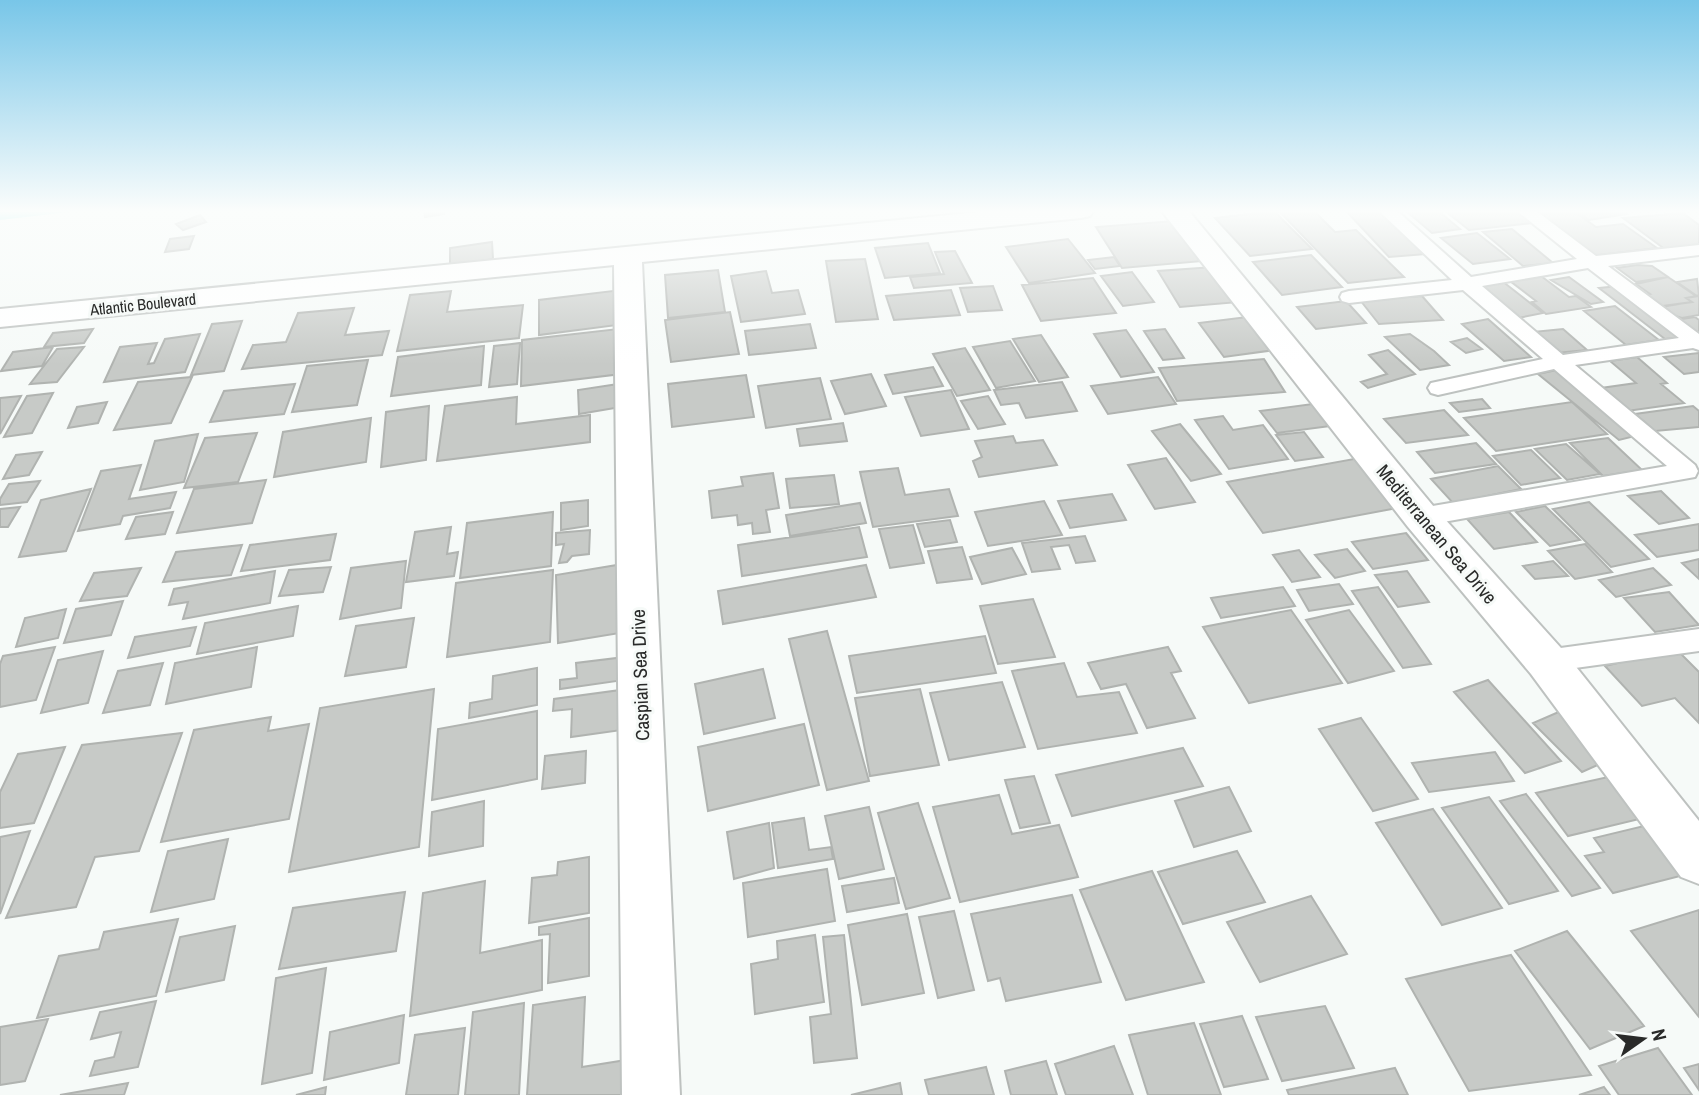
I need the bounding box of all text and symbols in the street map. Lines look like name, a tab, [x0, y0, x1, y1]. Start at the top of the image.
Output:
street label: Atlantic Boulevard	[88, 287, 197, 321]
street label: Mediterranean Sea Drive	[1371, 459, 1503, 609]
street label: Caspian Sea Drive	[625, 609, 655, 741]
north arrow	[1608, 1004, 1678, 1074]
text: N	[1646, 1026, 1673, 1043]

